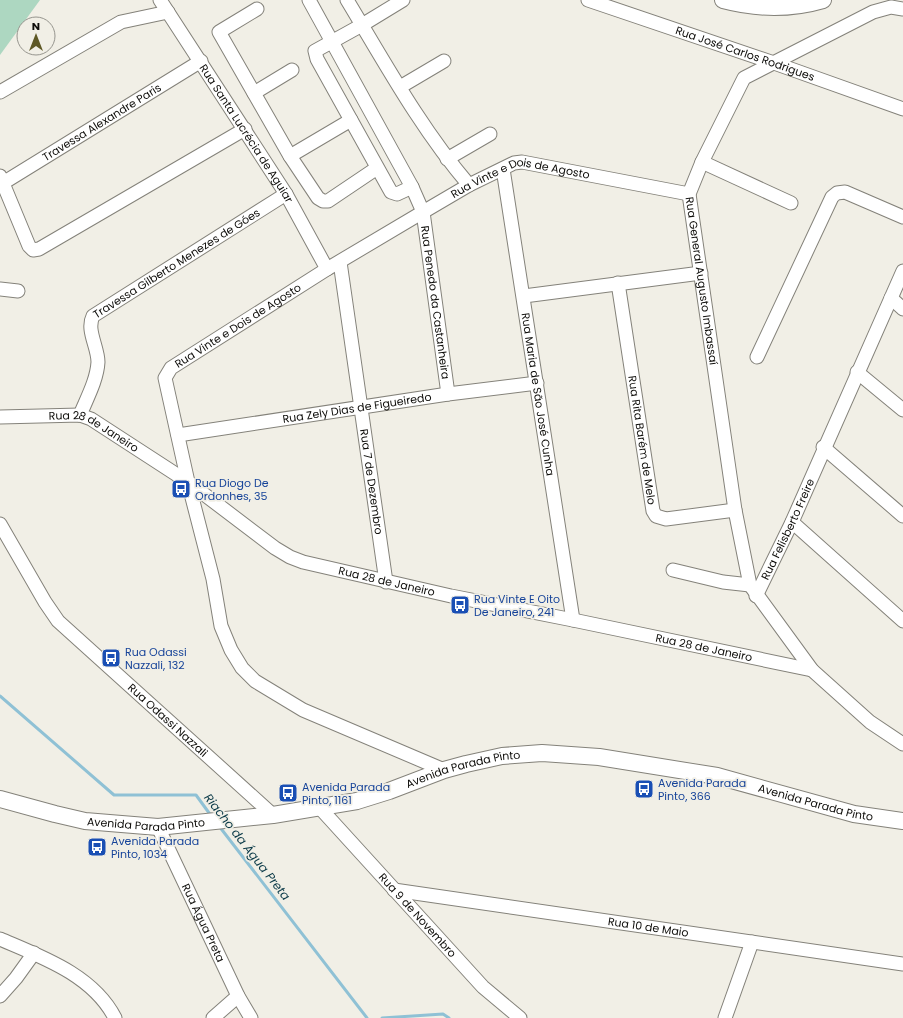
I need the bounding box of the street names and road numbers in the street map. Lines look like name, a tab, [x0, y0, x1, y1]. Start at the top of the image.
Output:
street label: Rua José Carlos Rodrigues	[673, 22, 817, 85]
street label: Rua Santa Lucrécia de Aguiar	[196, 61, 297, 205]
street label: Travessa Alexandre Paris	[39, 79, 164, 165]
street label: Rua Vinte e Dois de Agosto	[448, 154, 591, 202]
street label: Rua General Augusto Imbassaí	[681, 196, 722, 366]
street label: Travessa Gilberto Menezes de Góes	[90, 204, 263, 322]
street label: Rua Penedo da Castanheira	[417, 225, 454, 380]
street label: Rua Vinte e Dois de Agosto	[171, 279, 304, 372]
street label: Rua Maria de São José Cunha	[517, 312, 559, 477]
street label: Rua Rita Barém de Melo	[624, 374, 660, 506]
street label: Rua Zely Dias de Figueiredo	[281, 389, 432, 427]
street label: Rua 28 de Janeiro	[48, 407, 142, 456]
street label: Rua 7 de Dezembro	[356, 428, 387, 536]
street label: Rua Felisberto Freire	[757, 476, 818, 583]
street label: Rua 28 de Janeiro	[337, 562, 437, 600]
street label: Rua 28 de Janeiro	[654, 629, 754, 665]
street label: Rua Odassi Nazzali	[124, 680, 212, 761]
street label: Avenida Parada Pinto	[403, 747, 521, 792]
street label: Avenida Parada Pinto	[756, 780, 874, 825]
street label: Avenida Parada Pinto	[86, 813, 206, 835]
street label: Rua 9 de Novembro	[375, 870, 460, 961]
street label: Rua Água Preta	[178, 881, 229, 965]
street label: Rua 10 de Maio	[607, 913, 690, 941]

